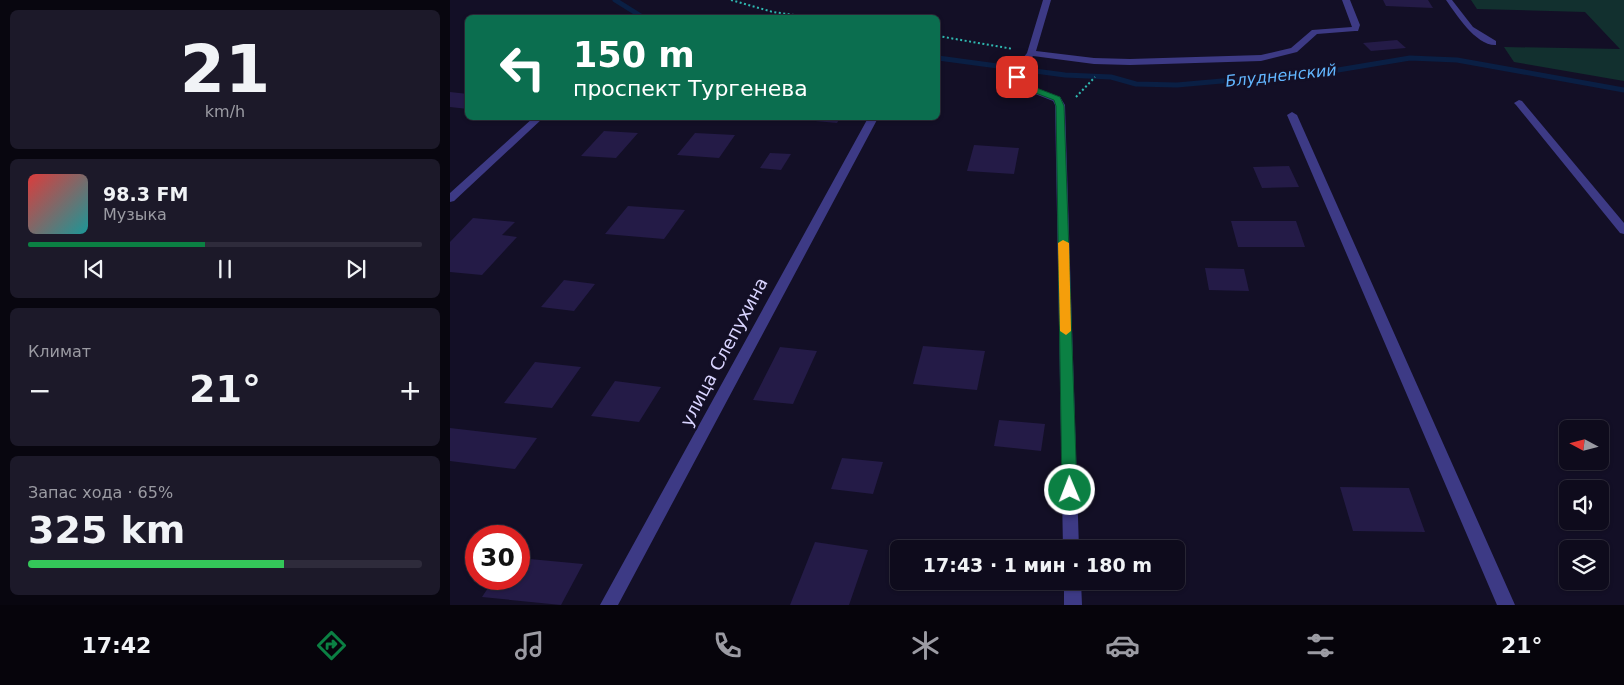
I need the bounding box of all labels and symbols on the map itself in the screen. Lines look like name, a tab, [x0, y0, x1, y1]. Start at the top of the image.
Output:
pin	[996, 56, 1038, 98]
water label: Блудненский	[1224, 60, 1338, 91]
street label: улица Слепухина	[675, 274, 772, 430]
north arrow	[1559, 420, 1609, 470]
position arrow	[1043, 463, 1095, 515]
speed limit sign: 30	[465, 525, 530, 590]

